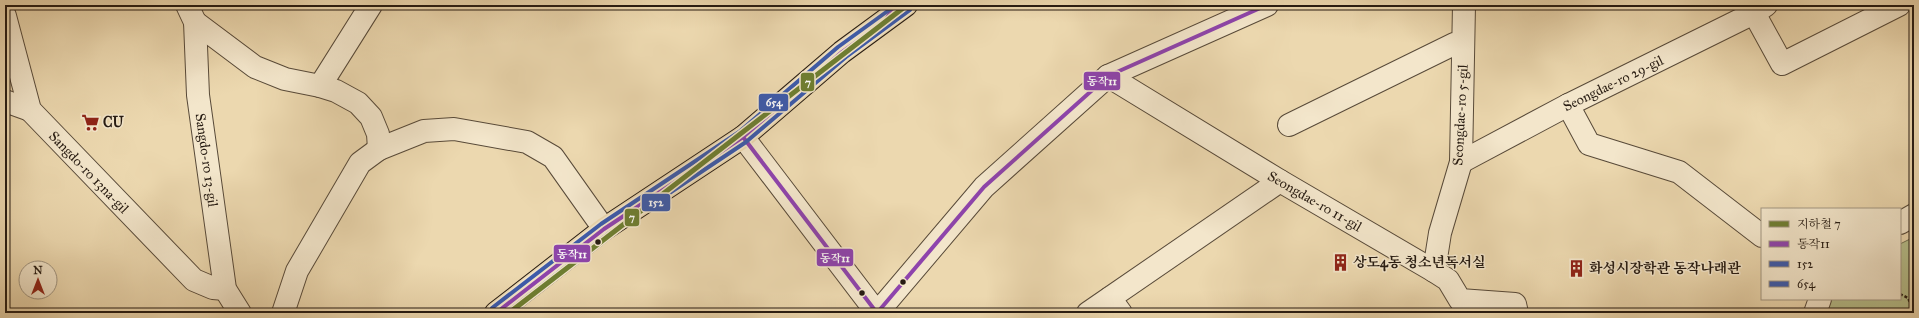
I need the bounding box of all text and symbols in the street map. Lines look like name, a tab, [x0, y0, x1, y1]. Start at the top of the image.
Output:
street label: Seongdae-ro 29-gil	[1560, 52, 1666, 115]
street label: Seongdae-ro 5-gil	[1449, 64, 1472, 166]
line badge: 동작11	[1083, 71, 1121, 91]
line badge: 7	[800, 72, 815, 92]
text: 동작11	[1086, 75, 1118, 88]
text: 7	[805, 76, 811, 89]
line badge: 654	[758, 93, 789, 112]
text: 654	[766, 96, 783, 110]
supermarket icon: CU	[80, 112, 100, 132]
street label: Sangdo-ro 13-gil	[192, 112, 222, 208]
place label: CU	[103, 114, 125, 131]
street label: Sangdo-ro 13na-gil	[45, 128, 132, 217]
street label: Seongdae-ro 11-gil	[1265, 168, 1365, 235]
line badge: 152	[641, 193, 671, 212]
text: 152	[649, 196, 664, 209]
line badge: 7	[624, 208, 640, 227]
legend	[1761, 208, 1901, 300]
text: 7	[629, 211, 635, 224]
text: 지하철 7	[1797, 217, 1841, 231]
unlabelled marker	[593, 237, 603, 247]
text: 동작11	[1797, 237, 1830, 251]
line badge: 동작11	[553, 244, 591, 263]
text: 동작11	[556, 248, 588, 261]
line badge: 동작11	[816, 248, 854, 267]
text: 동작11	[819, 252, 851, 265]
building icon: 상도4동 청소년독서실	[1330, 252, 1350, 272]
place label: 상도4동 청소년독서실	[1353, 254, 1486, 272]
text: 152	[1797, 257, 1813, 271]
building icon: 화성시장학관 동작나래관	[1566, 258, 1586, 278]
north arrow	[18, 260, 58, 300]
place label: 화성시장학관 동작나래관	[1589, 260, 1741, 277]
text: N	[33, 264, 43, 277]
unlabelled marker	[898, 277, 908, 287]
text: 654	[1797, 277, 1815, 291]
unlabelled marker	[857, 288, 867, 298]

